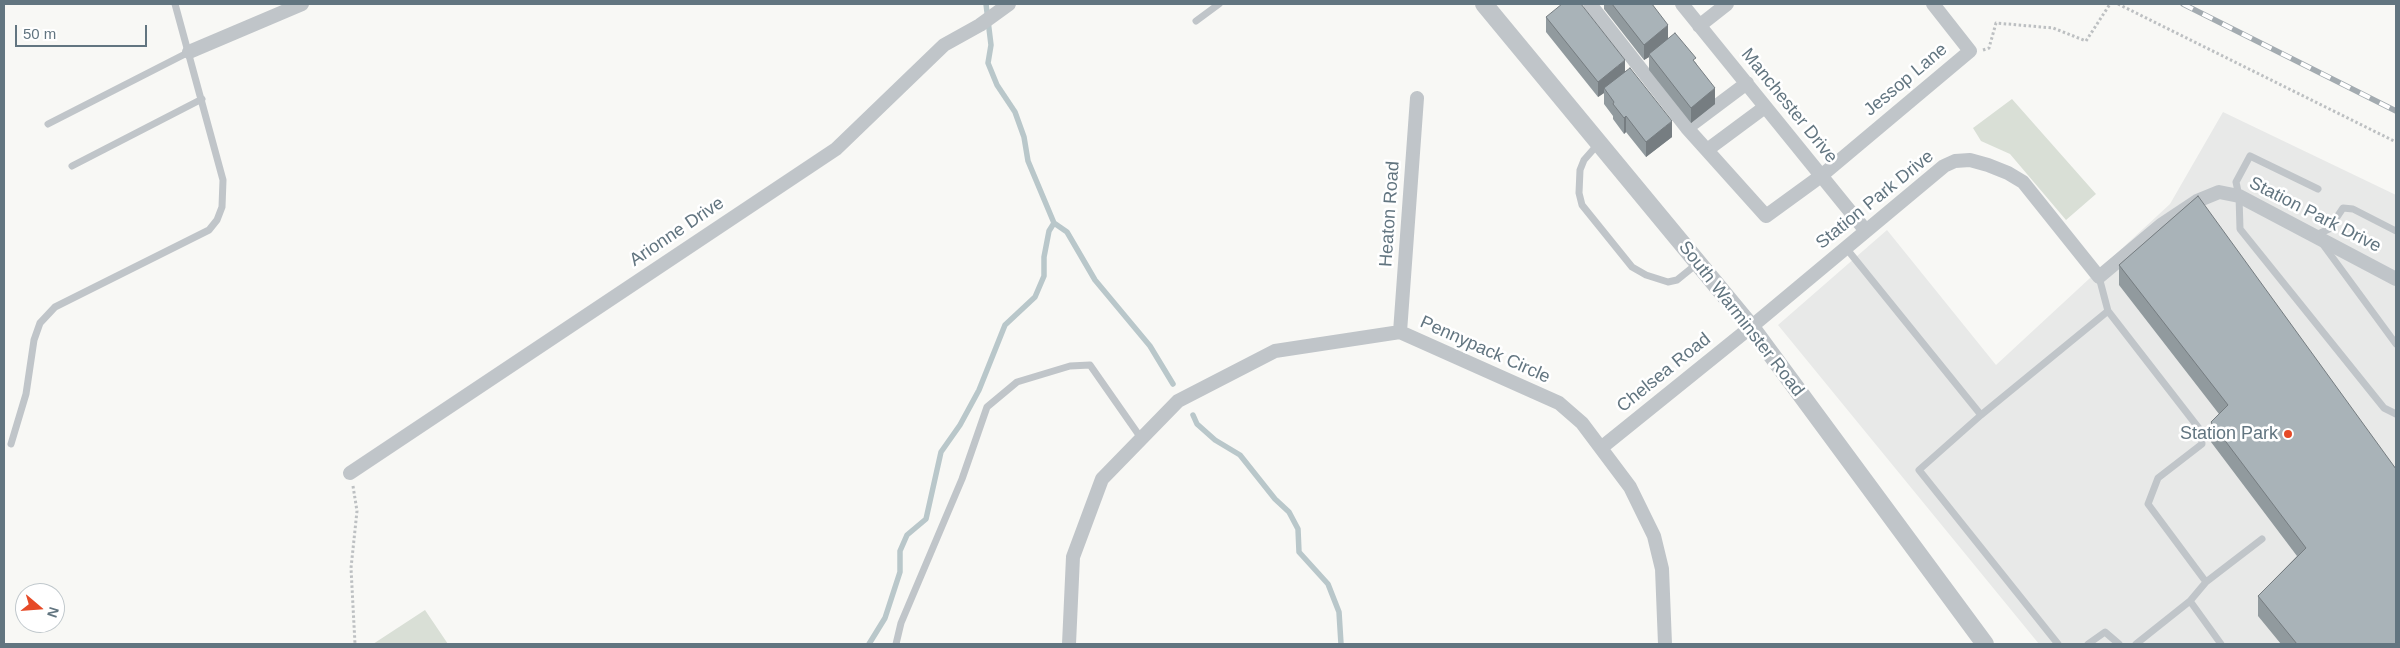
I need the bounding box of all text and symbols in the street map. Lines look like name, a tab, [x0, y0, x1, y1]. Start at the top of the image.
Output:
scale bar	[18, 15, 150, 47]
text: 50 m	[23, 25, 56, 42]
street label: Jessop Lane	[1860, 39, 1952, 121]
street label: Manchester Drive	[1736, 44, 1842, 168]
street label: Station Park Drive	[1812, 146, 1938, 254]
street label: Heaton Road	[1376, 160, 1404, 268]
street label: Station Park Drive	[2245, 172, 2385, 258]
street label: Arionne Drive	[626, 193, 728, 271]
street label: South Warminster Road	[1674, 237, 1808, 401]
street label: Pennypack Circle	[1417, 312, 1553, 388]
street label: Chelsea Road	[1613, 329, 1715, 417]
place label: Station Park	[2180, 423, 2278, 445]
marker: Station Park	[2282, 428, 2294, 440]
north arrow	[15, 583, 65, 633]
text: N	[44, 605, 62, 620]

